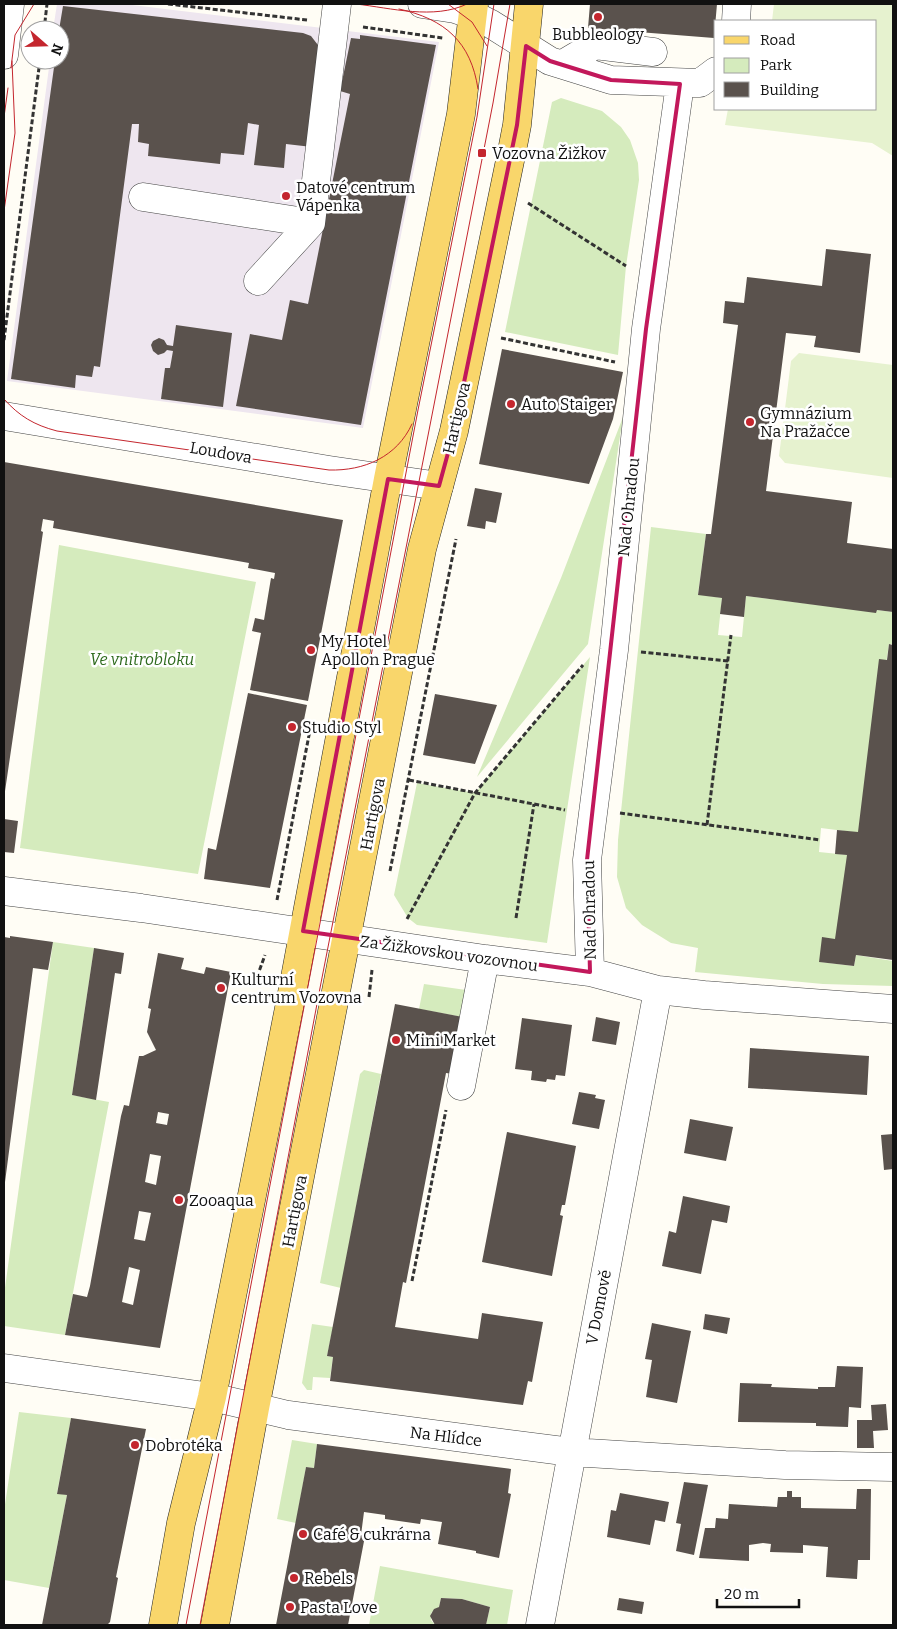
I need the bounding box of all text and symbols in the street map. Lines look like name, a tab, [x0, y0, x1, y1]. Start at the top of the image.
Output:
marker: Bubbleology	[592, 11, 604, 23]
north arrow	[20, 20, 70, 70]
legend	[714, 20, 877, 110]
place label: Bubbleology	[552, 25, 645, 44]
text: Road	[760, 31, 795, 49]
text: N	[47, 41, 67, 57]
text: Park	[760, 56, 792, 74]
text: Building	[760, 81, 819, 99]
place label: Vozovna Žižkov	[492, 144, 607, 163]
marker: Vozovna Žižkov	[476, 147, 488, 159]
place label: Datové centrum Vápenka	[296, 178, 415, 215]
marker: Datové centrum Vápenka	[280, 190, 292, 202]
street label: Hartigova	[439, 380, 474, 456]
place label: Auto Staiger	[521, 395, 613, 414]
marker: Auto Staiger	[505, 398, 517, 410]
place label: Gymnázium Na Pražačce	[760, 404, 852, 441]
marker: Gymnázium Na Pražačce	[744, 416, 756, 428]
street label: Loudova	[188, 438, 254, 467]
street label: Nad Ohradou	[614, 456, 643, 558]
place label: My Hotel Apollon Prague	[321, 632, 435, 669]
marker: My Hotel Apollon Prague	[305, 644, 317, 656]
park label: Ve vnitrobloku	[90, 650, 194, 669]
place label: Studio Styl	[302, 718, 382, 737]
marker: Studio Styl	[286, 721, 298, 733]
street label: Hartigova	[356, 776, 389, 852]
street label: Nad Ohradou	[579, 860, 600, 960]
street label: Za Žižkovskou vozovnou	[359, 932, 539, 975]
place label: Kulturní centrum Vozovna	[231, 970, 362, 1007]
marker: Kulturní centrum Vozovna	[215, 982, 227, 994]
place label: Mini Market	[406, 1031, 496, 1050]
marker: Mini Market	[390, 1034, 402, 1046]
street label: Hartigova	[278, 1173, 311, 1249]
place label: Zooaqua	[189, 1191, 254, 1210]
marker: Zooaqua	[173, 1194, 185, 1206]
street label: V Domově	[582, 1268, 615, 1346]
street label: Na Hlídce	[409, 1423, 483, 1450]
place label: Dobrotéka	[145, 1436, 223, 1455]
marker: Dobrotéka	[129, 1439, 141, 1451]
place label: Café & cukrárna	[313, 1525, 431, 1544]
marker: Café & cukrárna	[297, 1528, 309, 1540]
place label: Rebels	[304, 1569, 353, 1588]
marker: Rebels	[288, 1572, 300, 1584]
scale bar	[717, 1576, 800, 1608]
text: 20 m	[724, 1585, 760, 1603]
place label: Pasta Love	[300, 1598, 378, 1617]
marker: Pasta Love	[284, 1601, 296, 1613]

